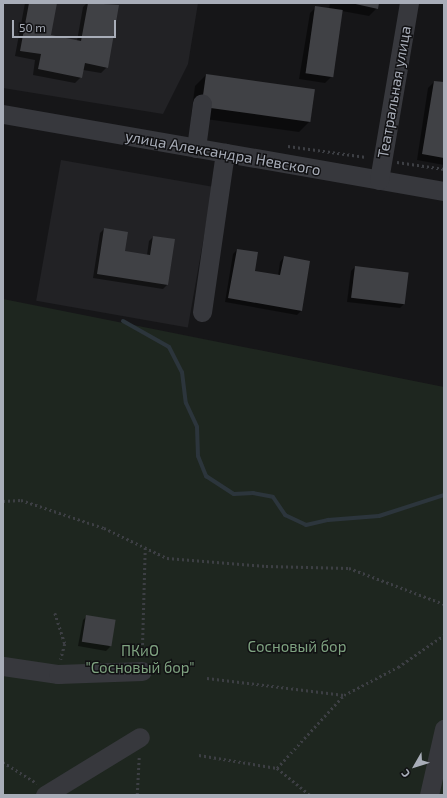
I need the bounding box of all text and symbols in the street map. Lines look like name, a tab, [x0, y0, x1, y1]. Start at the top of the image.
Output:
scale bar	[14, 12, 118, 38]
text: 50 m	[19, 20, 46, 34]
street label: Театральная улица	[373, 24, 415, 160]
street label: улица Александра Невского	[124, 127, 322, 179]
park label: Сосновый бор	[248, 638, 346, 656]
park label: ПКиО "Сосновый бор"	[85, 641, 195, 676]
north arrow	[395, 746, 435, 786]
text: С	[398, 767, 412, 780]

